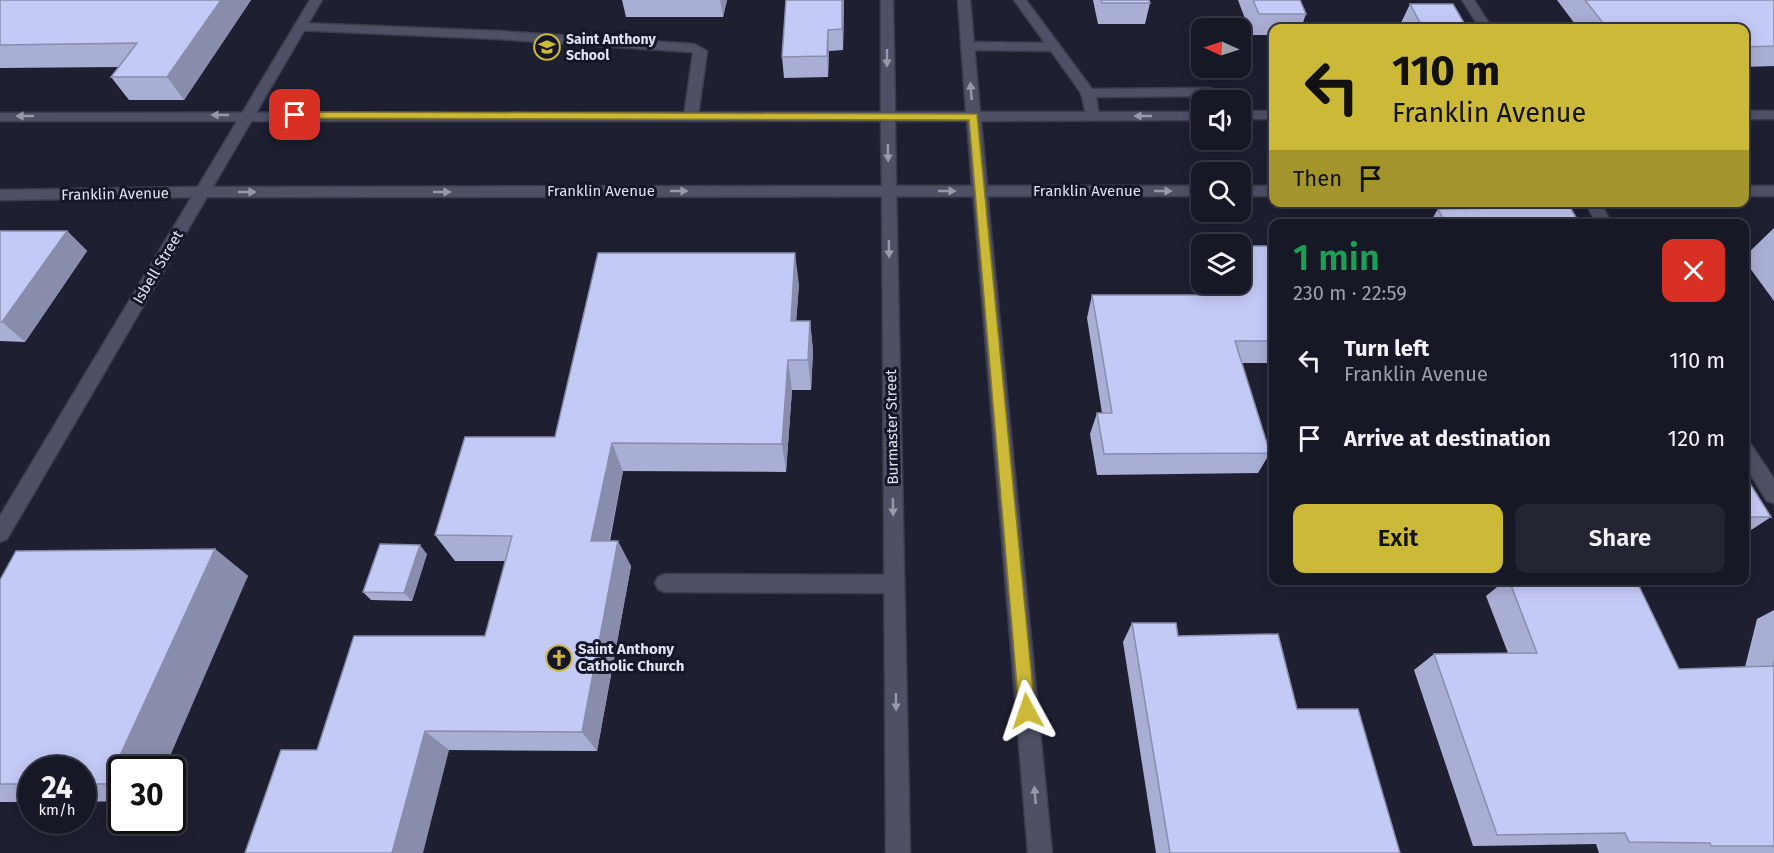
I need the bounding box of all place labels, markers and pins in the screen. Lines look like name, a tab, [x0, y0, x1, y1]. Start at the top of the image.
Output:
place label: Saint Anthony School	[566, 31, 656, 64]
school or university icon: Saint Anthony School	[532, 32, 562, 62]
pin	[269, 89, 320, 140]
place label: Saint Anthony Catholic Church	[578, 640, 684, 675]
church icon: Saint Anthony Catholic Church	[544, 643, 574, 673]

